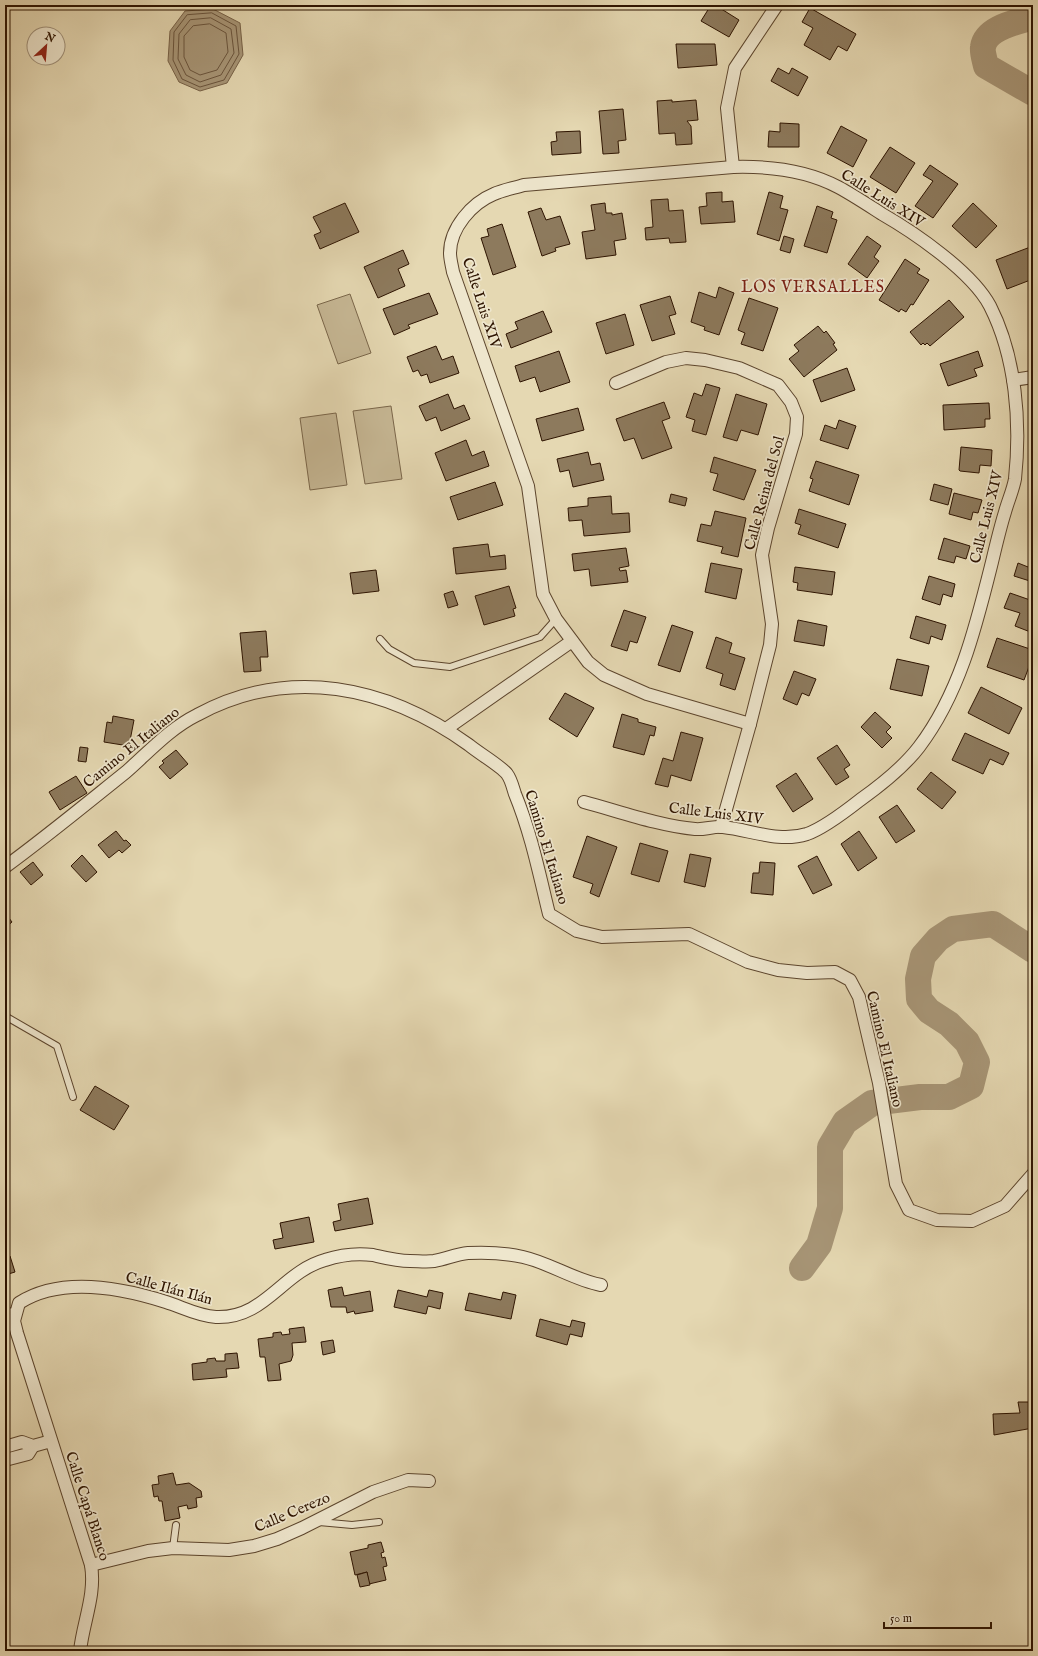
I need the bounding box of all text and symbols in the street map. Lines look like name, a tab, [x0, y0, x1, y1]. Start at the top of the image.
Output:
north arrow	[26, 26, 66, 66]
text: N	[42, 29, 58, 46]
street label: Calle Luis XIV	[837, 165, 929, 232]
street label: Calle Luis XIV	[458, 255, 506, 352]
district label: LOS VERSALLES	[741, 278, 885, 298]
street label: Calle Reina del Sol	[740, 433, 789, 552]
street label: Calle Luis XIV	[966, 468, 1007, 565]
street label: Camino El Italiano	[79, 703, 183, 792]
street label: Camino El Italiano	[520, 788, 573, 907]
street label: Calle Luis XIV	[668, 798, 765, 829]
street label: Camino El Italiano	[862, 989, 907, 1109]
street label: Calle Ilán Ilán	[123, 1268, 214, 1309]
street label: Calle Capá Blanco	[61, 1449, 114, 1563]
street label: Calle Cerezo	[251, 1488, 333, 1537]
scale bar	[884, 1604, 991, 1630]
text: 50 m	[890, 1611, 912, 1626]

